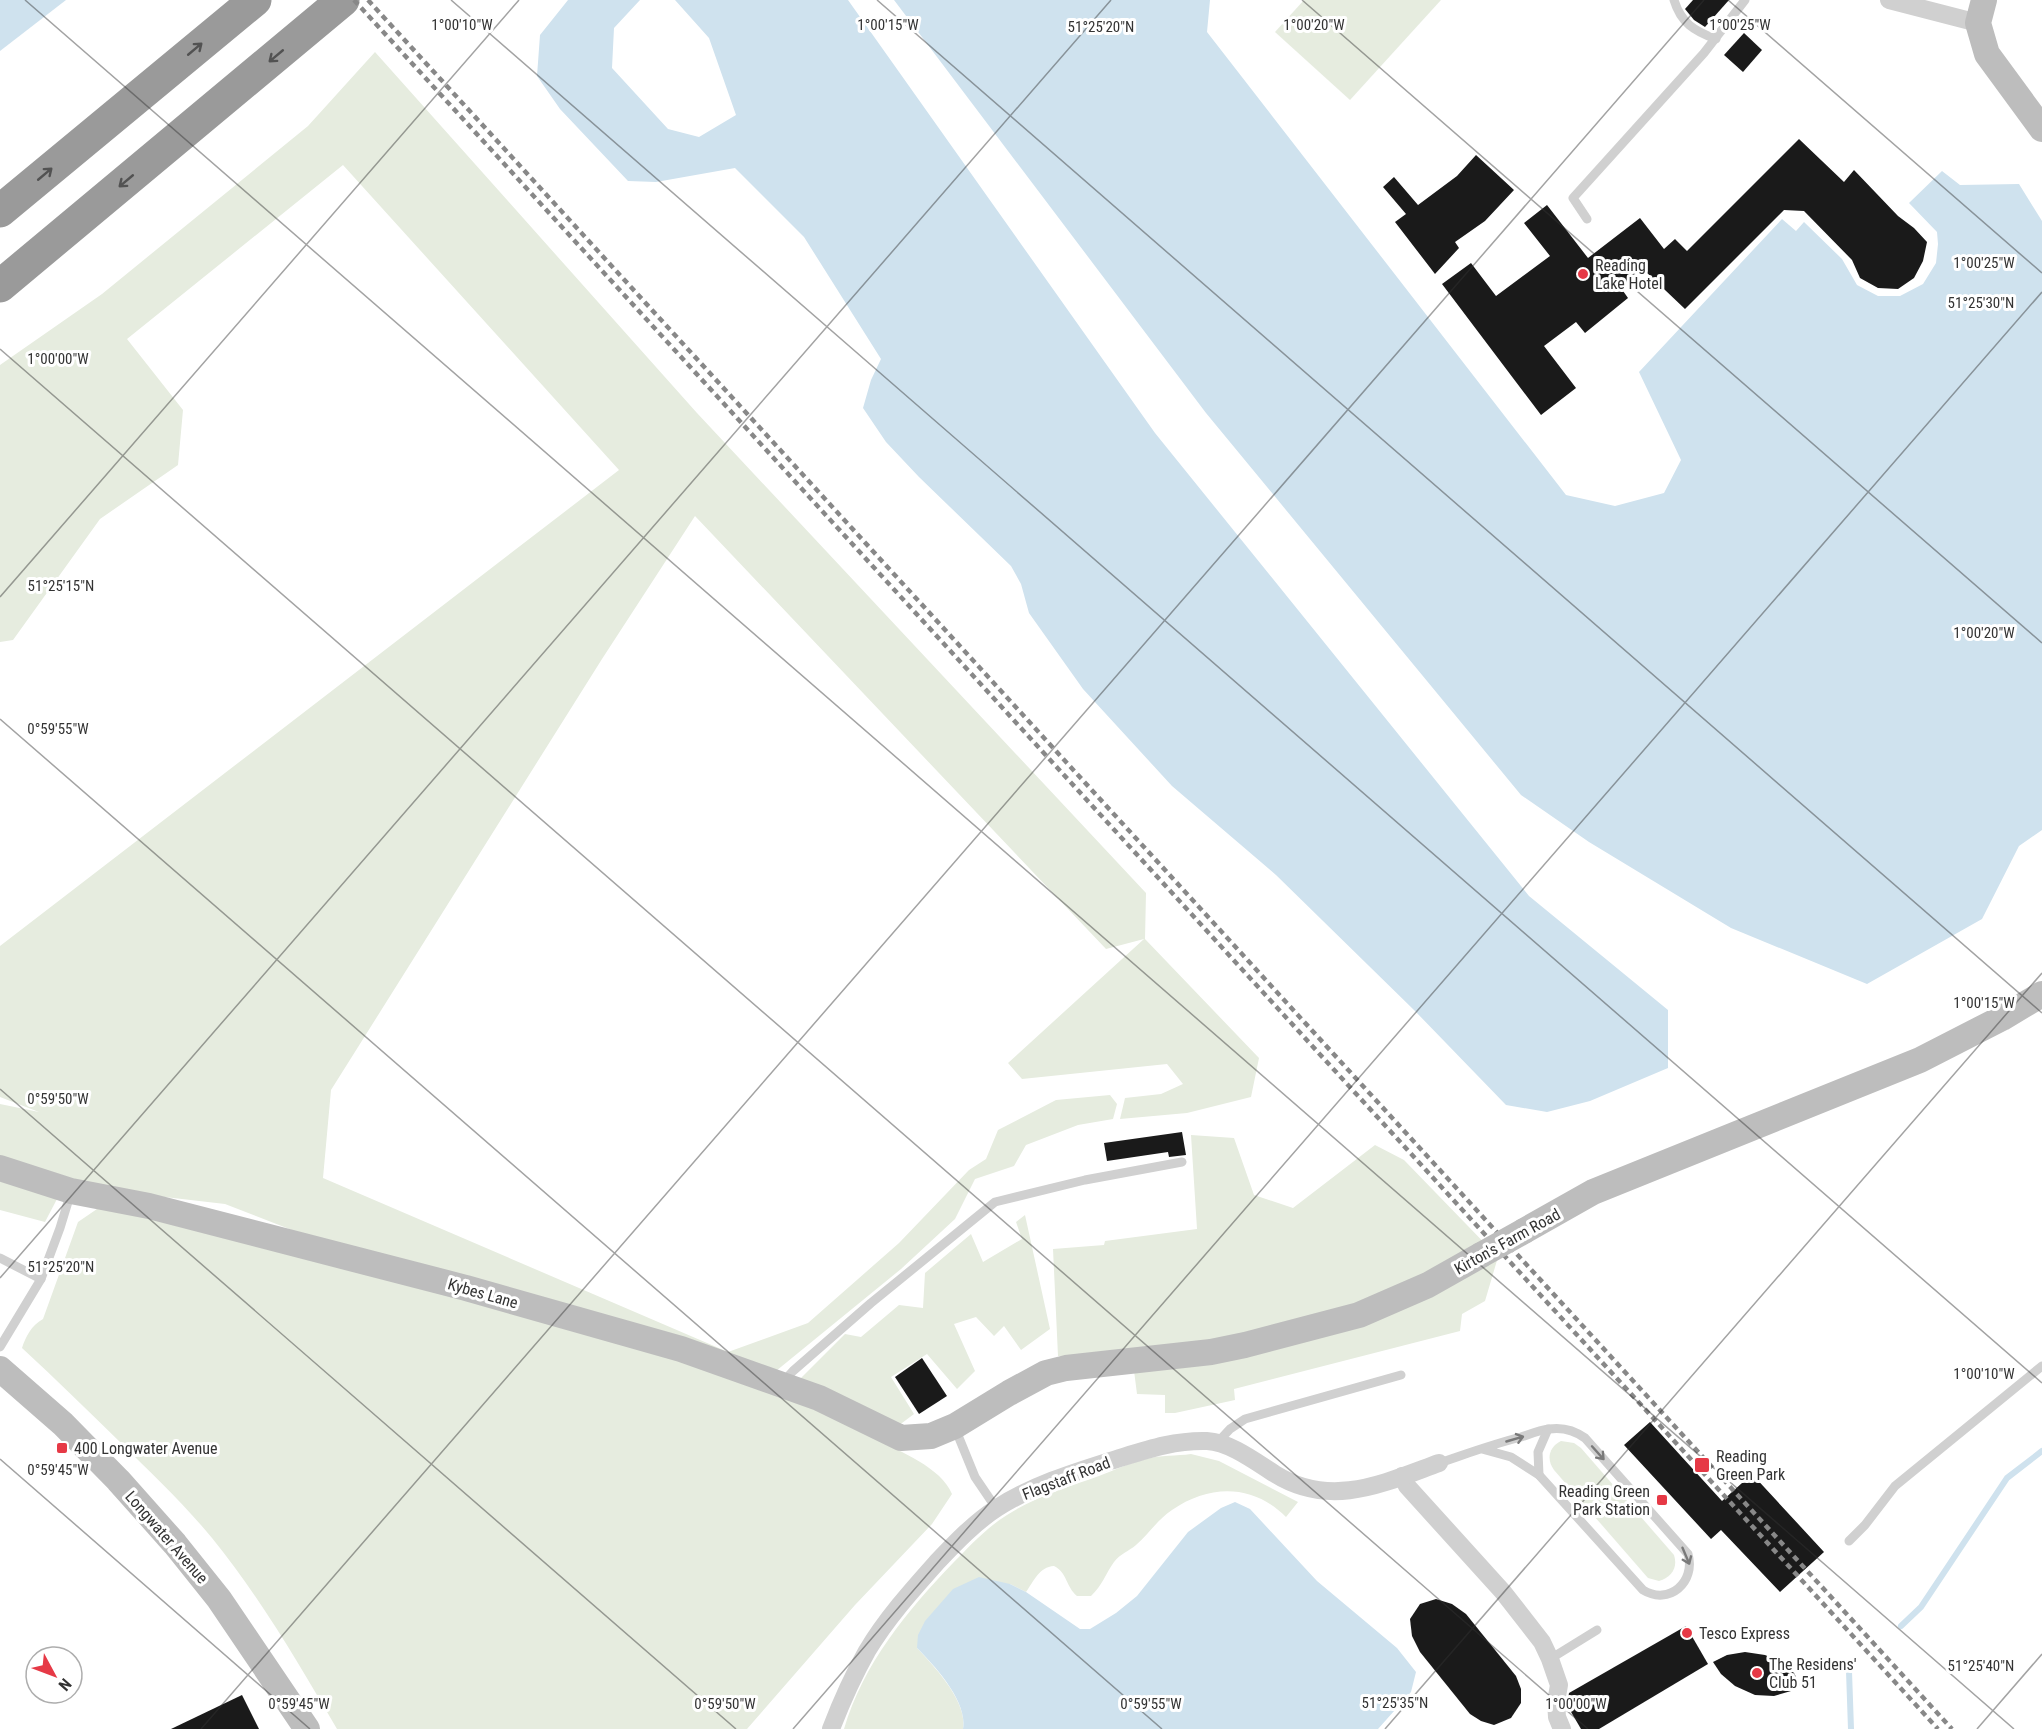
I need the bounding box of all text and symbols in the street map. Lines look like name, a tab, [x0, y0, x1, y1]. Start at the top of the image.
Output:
text: 1°00'10"W	[431, 16, 493, 34]
text: 1°00'15"W	[857, 16, 919, 34]
text: 1°00'20"W	[1283, 16, 1345, 34]
text: 1°00'25"W	[1709, 16, 1771, 34]
text: 51°25'20"N	[1068, 18, 1134, 36]
one-way arrow	[187, 43, 203, 56]
one-way arrow	[269, 49, 284, 63]
one-way arrow	[37, 167, 53, 180]
one-way arrow	[119, 174, 134, 188]
text: 1°00'25"W	[1953, 254, 2015, 272]
place label: Reading Lake Hotel	[1595, 256, 1662, 293]
marker: Reading Lake Hotel	[1576, 267, 1590, 281]
text: 51°25'30"N	[1948, 294, 2014, 312]
text: 1°00'00"W	[27, 350, 89, 368]
text: 51°25'15"N	[28, 577, 94, 595]
text: 1°00'20"W	[1953, 624, 2015, 642]
text: 0°59'55"W	[27, 720, 89, 738]
text: 1°00'15"W	[1953, 994, 2015, 1012]
text: 0°59'50"W	[27, 1090, 89, 1108]
street label: Kirton's Farm Road	[1451, 1204, 1564, 1278]
text: 51°25'20"N	[28, 1258, 94, 1276]
street label: Kybes Lane	[446, 1274, 520, 1313]
text: 1°00'10"W	[1953, 1365, 2015, 1383]
one-way arrow	[1505, 1433, 1524, 1444]
place label: 400 Longwater Avenue	[74, 1439, 218, 1458]
marker: 400 Longwater Avenue	[55, 1441, 69, 1455]
one-way arrow	[1591, 1445, 1605, 1460]
place label: Reading Green Park	[1716, 1447, 1786, 1484]
street label: Flagstaff Road	[1020, 1453, 1113, 1504]
marker: Reading Green Park	[1693, 1456, 1711, 1474]
text: 0°59'45"W	[27, 1461, 89, 1479]
place label: Reading Green Park Station	[1558, 1482, 1650, 1519]
street label: Longwater Avenue	[121, 1487, 212, 1587]
marker: Reading Green Park Station	[1655, 1493, 1669, 1507]
one-way arrow	[1681, 1547, 1693, 1565]
place label: Tesco Express	[1699, 1624, 1790, 1643]
marker: Tesco Express	[1680, 1626, 1694, 1640]
north arrow	[24, 1645, 84, 1705]
place label: The Residens' Club 51	[1769, 1655, 1856, 1692]
text: 51°25'40"N	[1948, 1657, 2014, 1675]
marker: The Residens' Club 51	[1750, 1666, 1764, 1680]
text: N	[55, 1675, 75, 1694]
text: 51°25'35"N	[1362, 1694, 1428, 1712]
text: 0°59'45"W	[268, 1695, 330, 1713]
text: 0°59'50"W	[694, 1695, 756, 1713]
text: 0°59'55"W	[1120, 1695, 1182, 1713]
text: 1°00'00"W	[1545, 1695, 1607, 1713]

